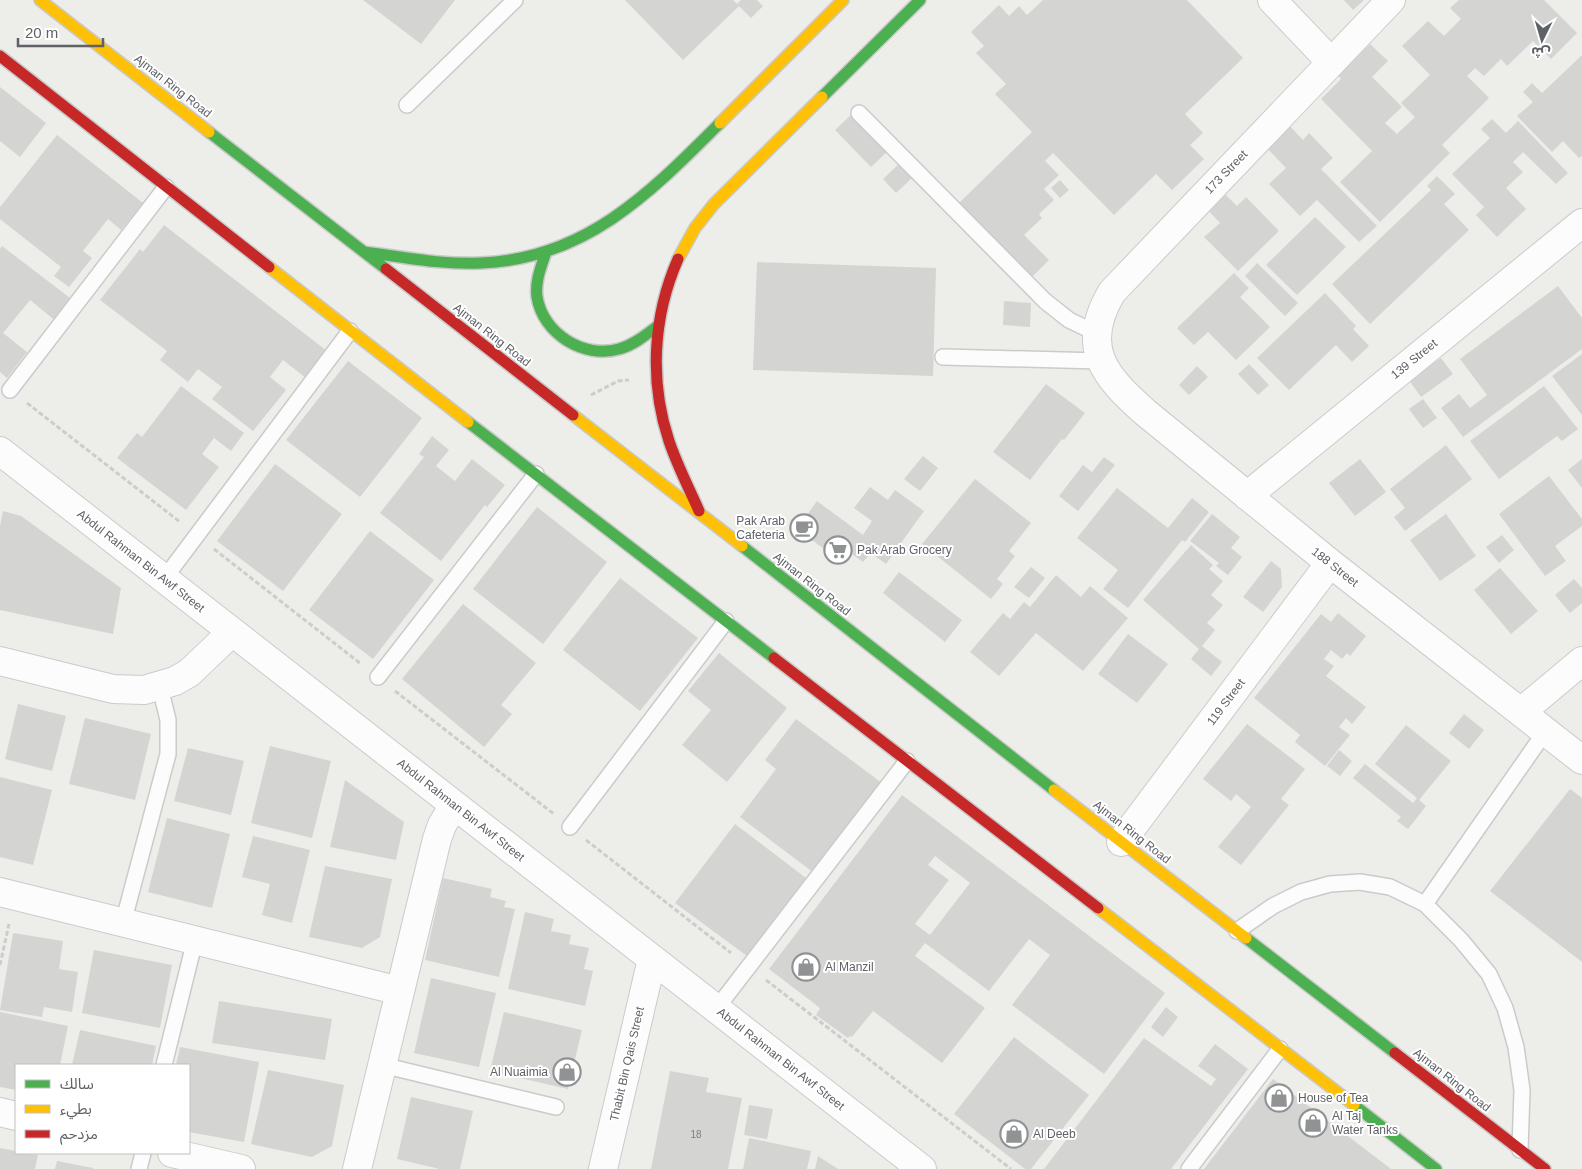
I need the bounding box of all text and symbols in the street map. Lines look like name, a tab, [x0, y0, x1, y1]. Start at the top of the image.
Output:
scale bar	[18, 15, 102, 47]
north arrow	[1517, 15, 1567, 65]
text: 20 m	[25, 24, 58, 41]
text: ش	[1531, 44, 1551, 62]
street label: Ajman Ring Road	[132, 52, 214, 120]
street label: 173 Street	[1202, 147, 1251, 197]
street label: Ajman Ring Road	[451, 301, 533, 369]
street label: 139 Street	[1388, 336, 1440, 382]
street label: Abdul Rahman Bin Awf Street	[74, 507, 208, 616]
cafe icon: Pak Arab Cafeteria	[789, 513, 819, 543]
place label: Pak Arab Cafeteria	[736, 514, 785, 542]
supermarket icon: Pak Arab Grocery	[823, 535, 853, 565]
place label: Pak Arab Grocery	[857, 543, 952, 557]
street label: 188 Street	[1309, 544, 1362, 590]
street label: Ajman Ring Road	[771, 550, 853, 618]
street label: 119 Street	[1204, 676, 1248, 728]
street label: Abdul Rahman Bin Awf Street	[394, 756, 528, 865]
street label: Ajman Ring Road	[1091, 798, 1173, 866]
shop icon: Al Manzil	[791, 952, 821, 982]
place label: Al Manzil	[825, 960, 874, 974]
street label: Thabit Bin Qais Street	[607, 1005, 647, 1123]
street label: Abdul Rahman Bin Awf Street	[714, 1005, 848, 1114]
street label: Ajman Ring Road	[1411, 1046, 1493, 1114]
shop icon: Al Nuaimia	[552, 1057, 582, 1087]
legend	[15, 1064, 190, 1154]
place label: Al Nuaimia	[490, 1065, 548, 1079]
text: سالك	[60, 1075, 94, 1092]
shop icon: House of Tea	[1264, 1083, 1294, 1113]
place label: House of Tea	[1298, 1091, 1369, 1105]
text: بطيء	[60, 1100, 92, 1120]
shop icon: Al Taj Water Tanks	[1298, 1108, 1328, 1138]
place label: Al Taj Water Tanks	[1332, 1109, 1398, 1137]
shop icon: Al Deeb	[999, 1119, 1029, 1149]
text: مزدحم	[60, 1125, 98, 1145]
place label: Al Deeb	[1033, 1127, 1076, 1141]
house number: 18	[690, 1129, 702, 1140]

